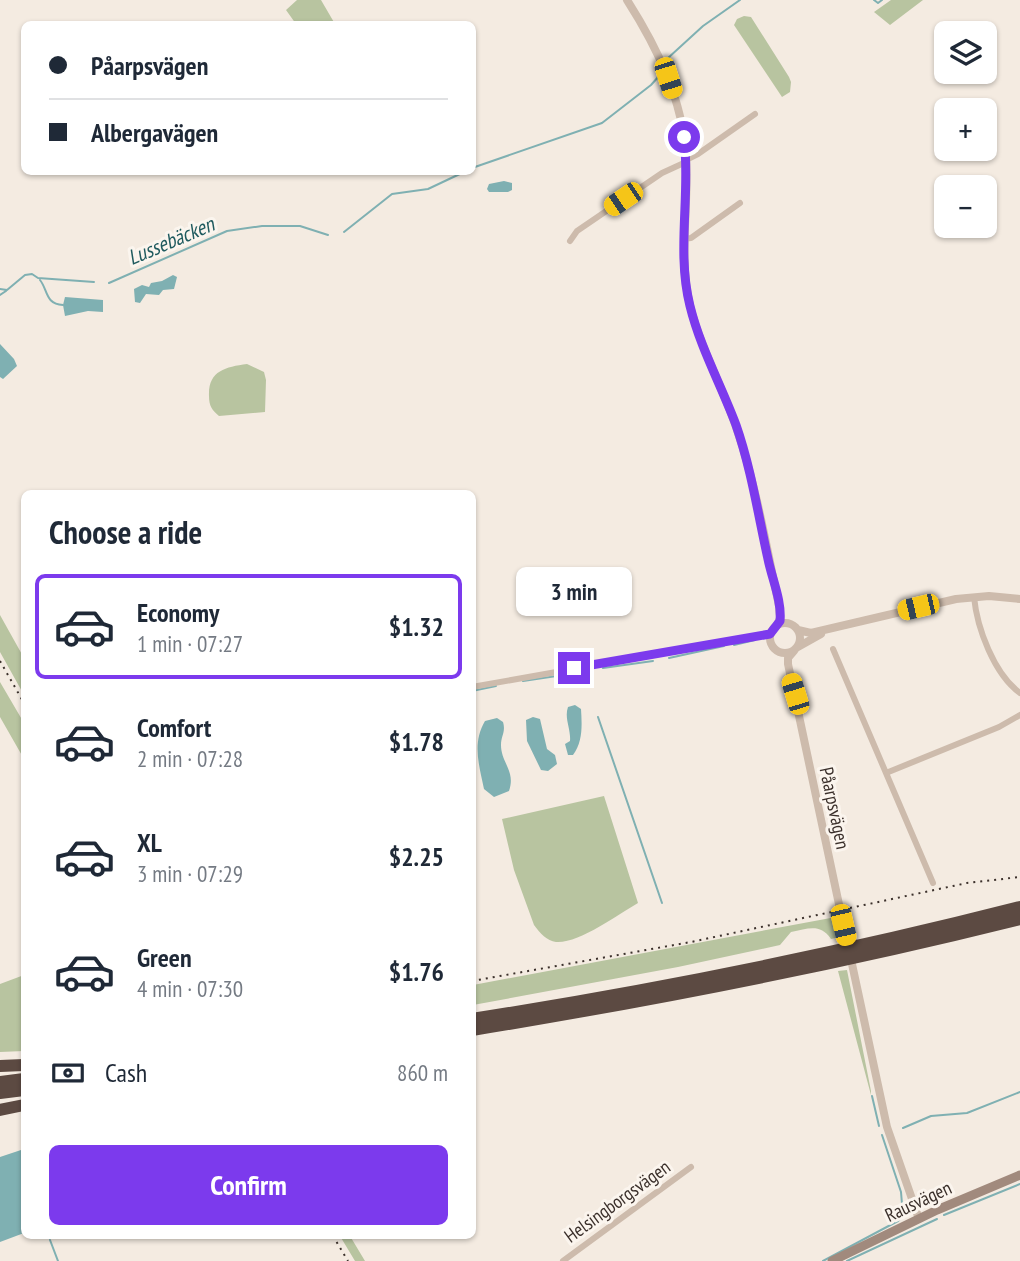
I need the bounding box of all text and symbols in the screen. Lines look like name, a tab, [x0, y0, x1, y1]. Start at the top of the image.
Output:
map controls	[934, 21, 997, 238]
button: layers	[934, 21, 997, 84]
text: Påarpsvägen	[91, 49, 208, 82]
car	[652, 55, 685, 101]
button: +	[934, 98, 997, 161]
text: Albergavägen	[91, 116, 218, 149]
route start	[668, 121, 700, 153]
button: −	[934, 175, 997, 238]
car	[600, 179, 647, 219]
water label: Lussebäcken	[124, 210, 220, 271]
text: Choose a ride	[49, 511, 202, 553]
callout: 3 min	[516, 566, 632, 616]
text: 3 min	[551, 577, 597, 606]
car	[896, 592, 941, 622]
icon: car	[53, 595, 116, 658]
text: Economy	[137, 596, 219, 629]
text: $1.32	[389, 610, 444, 643]
text: 1 min · 07:27	[137, 629, 243, 658]
route end	[558, 652, 590, 684]
car	[779, 671, 812, 717]
icon: car	[53, 710, 116, 773]
text: Comfort	[137, 711, 211, 744]
text: $1.78	[389, 725, 444, 758]
text: 2 min · 07:28	[137, 744, 243, 773]
street label: Påarpsvägen	[815, 765, 855, 851]
icon: car	[53, 825, 116, 888]
text: XL	[137, 826, 162, 859]
text: $2.25	[389, 840, 444, 873]
text: 3 min · 07:29	[137, 859, 243, 888]
car	[829, 902, 858, 948]
icon: car	[53, 940, 116, 1003]
text: Green	[137, 941, 192, 974]
text: $1.76	[389, 955, 444, 988]
text: 4 min · 07:30	[137, 974, 243, 1003]
icon: cash	[49, 1054, 87, 1092]
text: Cash	[105, 1056, 147, 1089]
text: 860 m	[397, 1058, 448, 1087]
button: Confirm	[49, 1145, 448, 1225]
street label: Helsingborgsvägen	[559, 1154, 675, 1248]
street label: Rausvägen	[881, 1175, 955, 1227]

